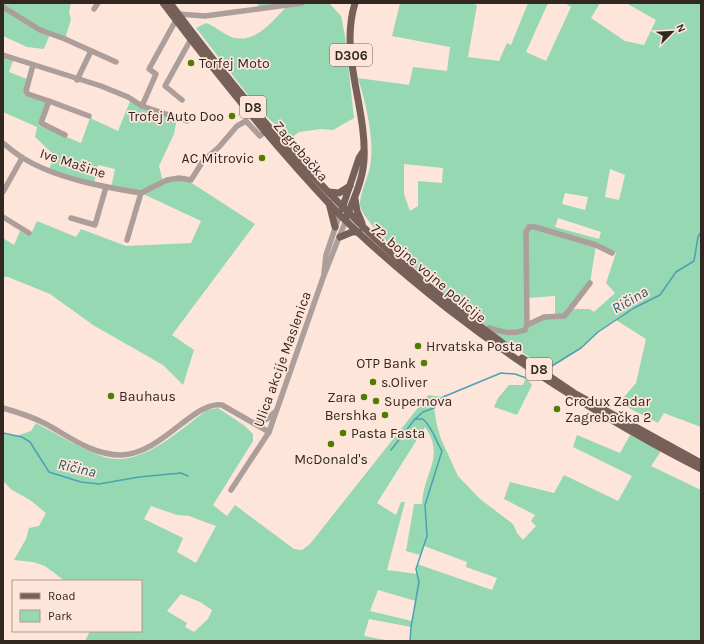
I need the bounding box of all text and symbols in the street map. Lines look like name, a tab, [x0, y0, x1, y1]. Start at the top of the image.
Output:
north arrow	[652, 12, 692, 52]
text: N	[673, 22, 688, 34]
road number: D306	[330, 44, 372, 66]
place label: Torfej Moto	[199, 55, 270, 72]
marker: Torfej Moto	[186, 58, 196, 68]
road number: D8	[240, 96, 266, 118]
place label: Trofej Auto Doo	[128, 108, 224, 125]
marker: Trofej Auto Doo	[227, 111, 237, 121]
street label: Zagrebačka	[270, 117, 332, 185]
street label: Ive Mašine	[38, 145, 108, 182]
place label: AC Mitrovic	[182, 150, 254, 167]
marker: AC Mitrovic	[257, 153, 267, 163]
street label: 72. bojne vojne policije	[368, 220, 490, 326]
water label: Ričina	[609, 282, 651, 318]
street label: Ulica akcije Maslenica	[250, 289, 315, 429]
place label: Hrvatska Posta	[426, 338, 522, 355]
marker: Hrvatska Posta	[413, 341, 423, 351]
place label: OTP Bank	[356, 355, 416, 372]
marker: OTP Bank	[419, 358, 429, 368]
road number: D8	[526, 358, 552, 380]
place label: s.Oliver	[381, 374, 428, 391]
marker: s.Oliver	[368, 377, 378, 387]
place label: Bauhaus	[119, 388, 176, 405]
place label: Zara	[327, 389, 356, 406]
marker: Bauhaus	[106, 391, 116, 401]
marker: Zara	[359, 392, 369, 402]
place label: Supernova	[384, 393, 452, 410]
place label: Crodux Zadar Zagrebačka 2	[565, 393, 652, 426]
marker: Supernova	[371, 396, 381, 406]
marker: Crodux Zadar Zagrebačka 2	[552, 404, 562, 414]
place label: Bershka	[325, 407, 377, 424]
marker: Bershka	[380, 410, 390, 420]
place label: Pasta Fasta	[351, 425, 425, 442]
marker: Pasta Fasta	[338, 428, 348, 438]
marker: McDonald's	[326, 439, 336, 449]
place label: McDonald's	[294, 451, 368, 468]
water label: Ričina	[56, 455, 98, 481]
legend	[12, 580, 142, 632]
text: Road	[48, 589, 76, 603]
text: Park	[48, 609, 73, 623]

